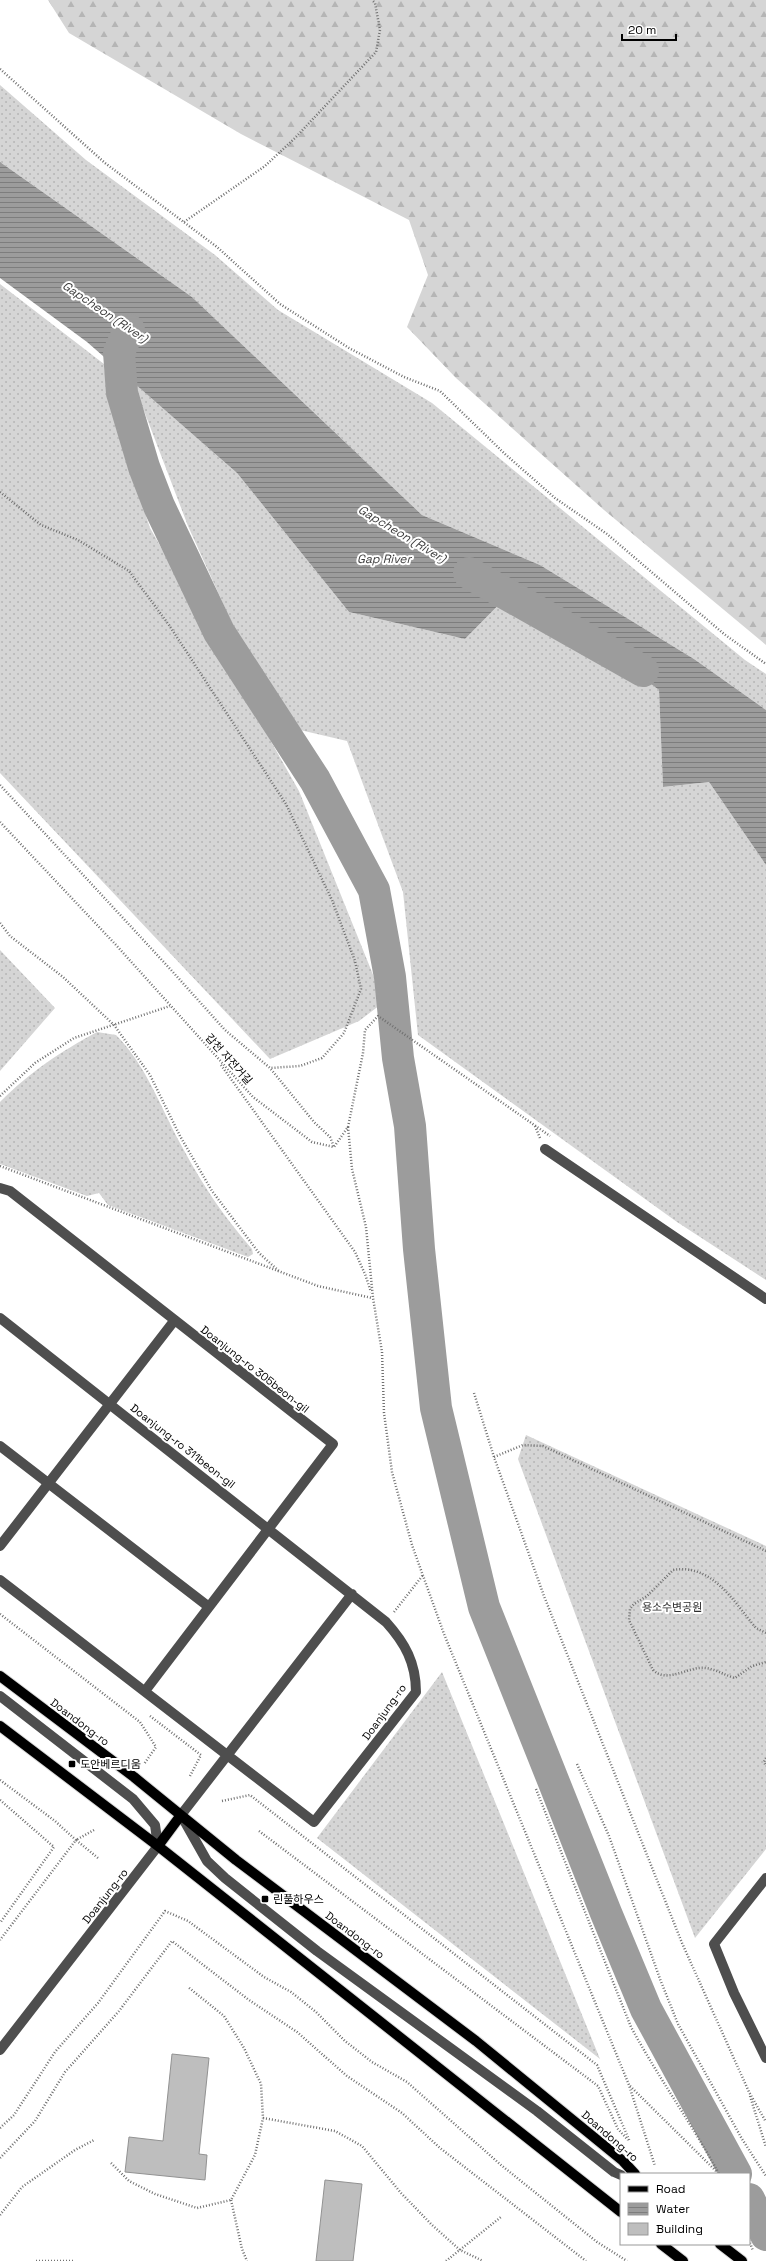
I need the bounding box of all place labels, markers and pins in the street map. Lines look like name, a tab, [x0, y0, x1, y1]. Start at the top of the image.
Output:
place label: 도안베르디움	[80, 1757, 141, 1771]
marker: 도안베르디움	[67, 1759, 77, 1769]
place label: 린풀하우스	[273, 1892, 324, 1906]
marker: 린풀하우스	[260, 1894, 270, 1904]

